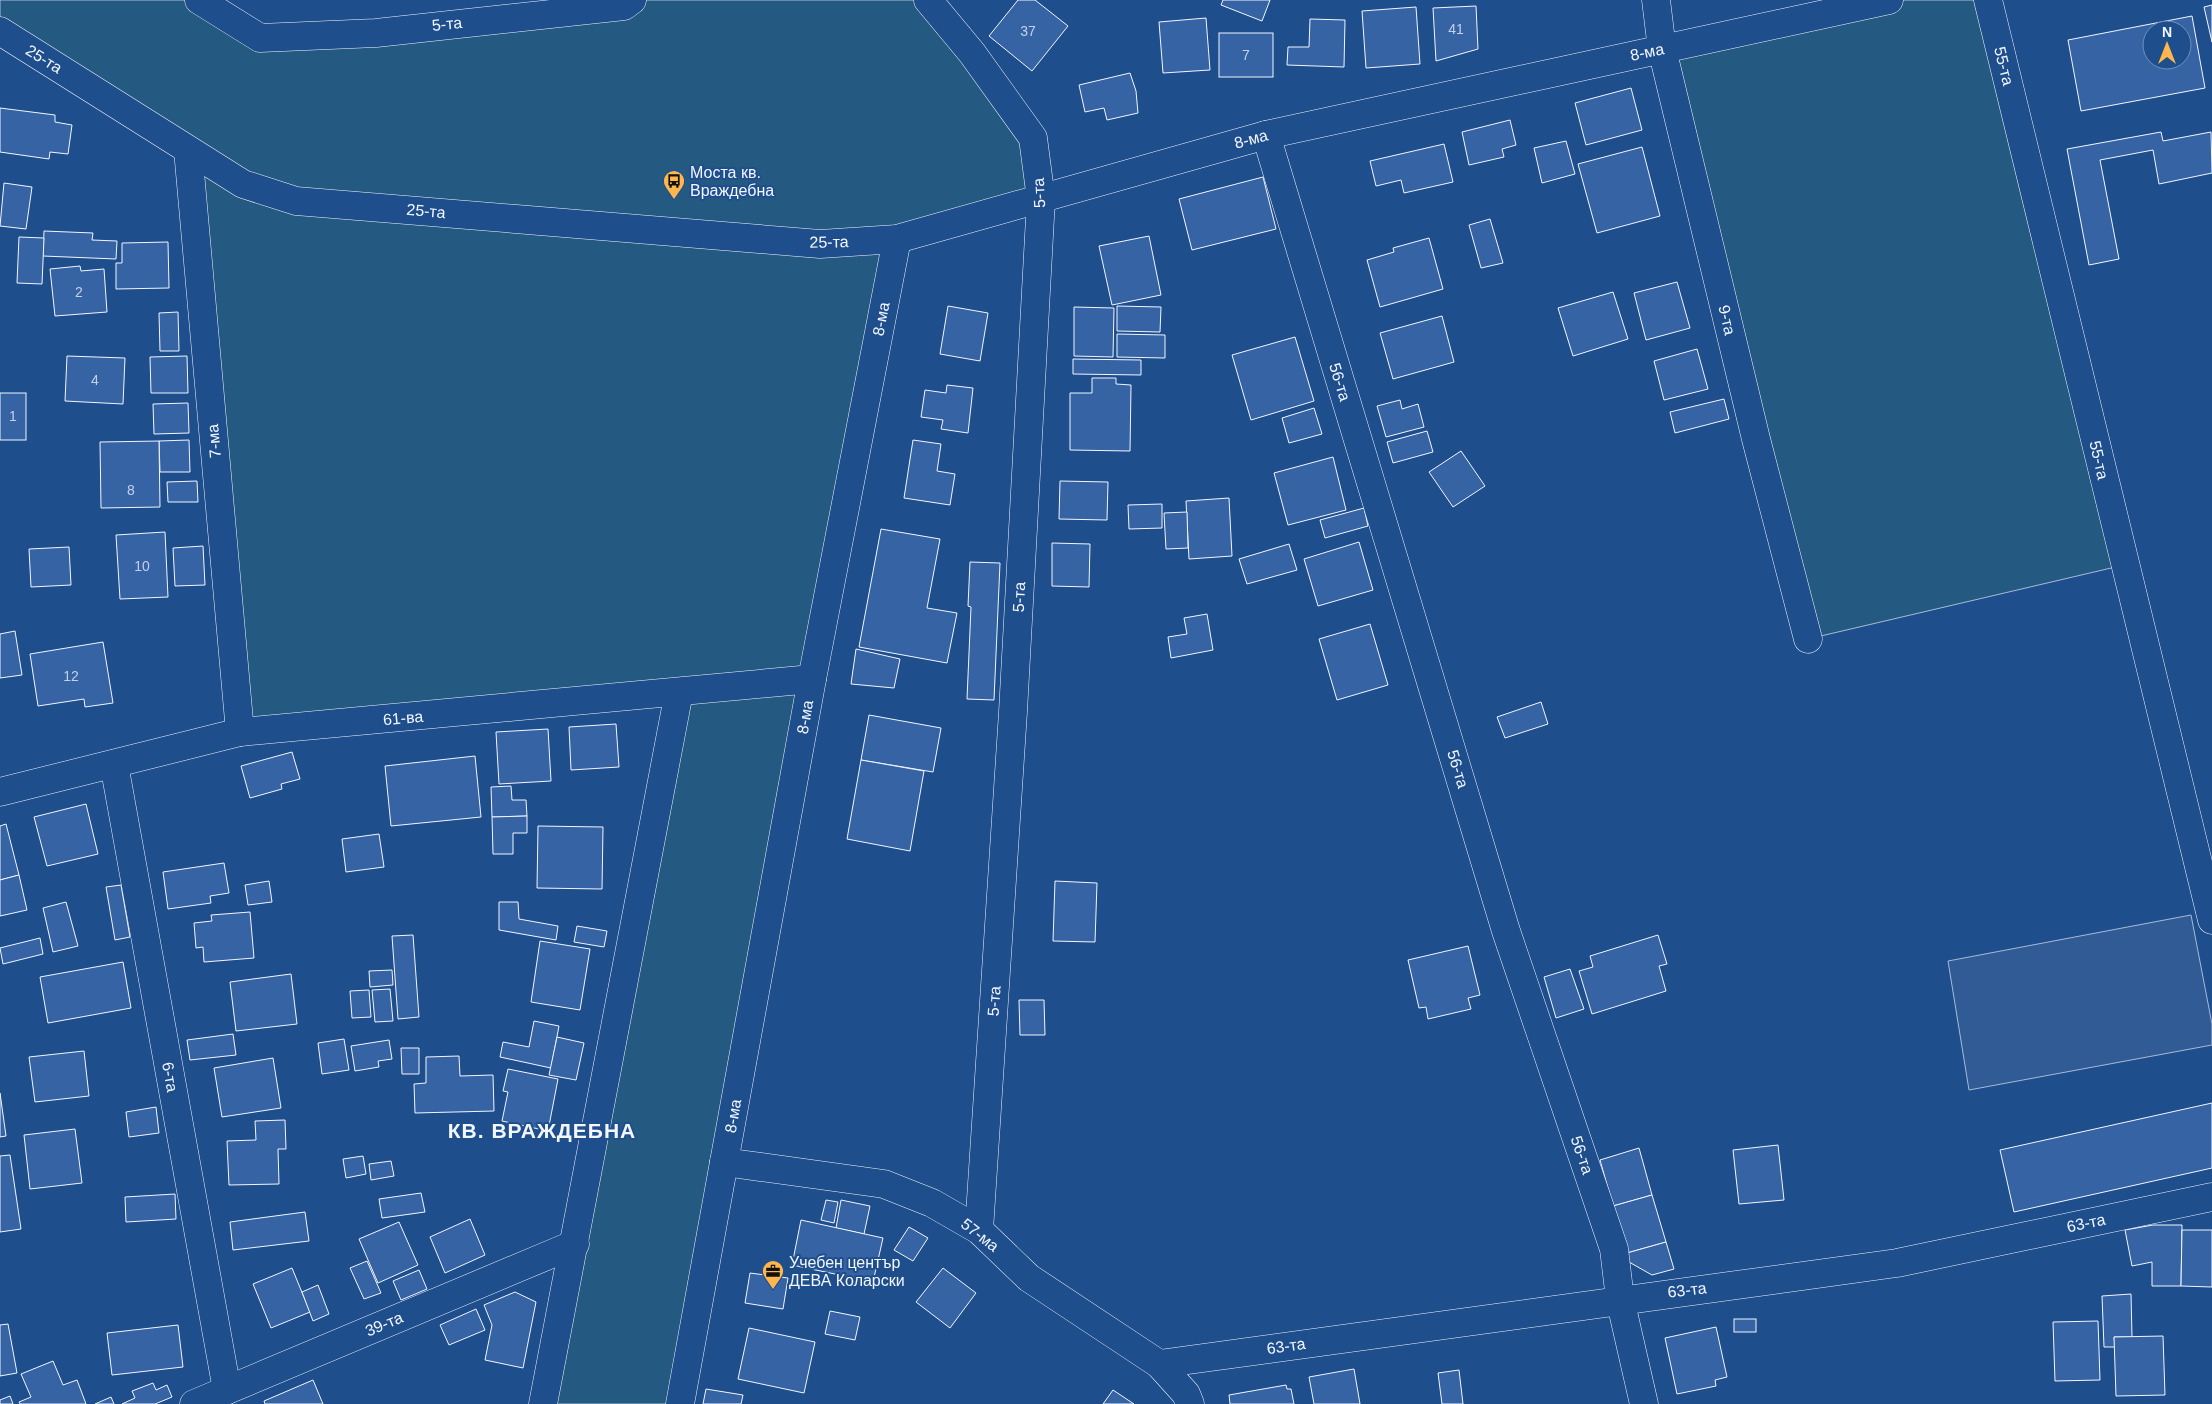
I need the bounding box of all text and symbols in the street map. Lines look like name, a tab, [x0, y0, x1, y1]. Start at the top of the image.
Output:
street label: 5-та	[431, 14, 463, 34]
north arrow	[2142, 20, 2192, 70]
house number: 41	[1448, 21, 1464, 37]
house number: 37	[1020, 23, 1036, 39]
text: N	[2162, 24, 2172, 40]
street label: 8-ма	[1629, 40, 1666, 64]
street label: 25-та	[23, 41, 65, 77]
street label: 55-та	[1991, 45, 2017, 87]
house number: 7	[1242, 47, 1250, 63]
street label: 8-ма	[1232, 126, 1270, 152]
place label: Моста кв. Враждебна	[690, 164, 774, 199]
bus stop icon: Моста кв. Враждебна	[662, 169, 686, 200]
street label: 5-та	[1030, 177, 1048, 209]
street label: 25-та	[406, 201, 446, 221]
street label: 25-та	[809, 233, 849, 251]
house number: 2	[75, 284, 83, 300]
street label: 8-ма	[869, 301, 893, 337]
street label: 9-та	[1715, 303, 1739, 337]
street label: 56-та	[1326, 361, 1354, 403]
house number: 4	[91, 372, 99, 388]
house number: 1	[9, 408, 17, 424]
street label: 7-ма	[204, 423, 224, 459]
street label: 55-та	[2086, 439, 2112, 481]
house number: 8	[127, 482, 135, 498]
house number: 10	[134, 558, 150, 574]
street label: 5-та	[1010, 581, 1028, 613]
house number: 12	[63, 668, 79, 684]
street label: 8-ма	[794, 699, 816, 735]
street label: 61-ва	[382, 708, 424, 728]
street label: 56-та	[1444, 748, 1472, 790]
street label: 5-та	[984, 985, 1004, 1017]
street label: 6-та	[159, 1061, 181, 1093]
street label: 8-ма	[722, 1098, 744, 1134]
district label: КВ. ВРАЖДЕБНА	[448, 1119, 636, 1142]
street label: 56-та	[1568, 1134, 1596, 1176]
street label: 63-та	[2065, 1211, 2107, 1235]
street label: 57-ма	[958, 1215, 1002, 1255]
place label: Учебен център ДЕВА Коларски	[789, 1254, 905, 1289]
office icon: Учебен център ДЕВА Коларски	[761, 1259, 785, 1290]
street label: 63-та	[1667, 1279, 1708, 1301]
street label: 39-та	[363, 1308, 405, 1339]
street label: 63-та	[1265, 1335, 1307, 1357]

